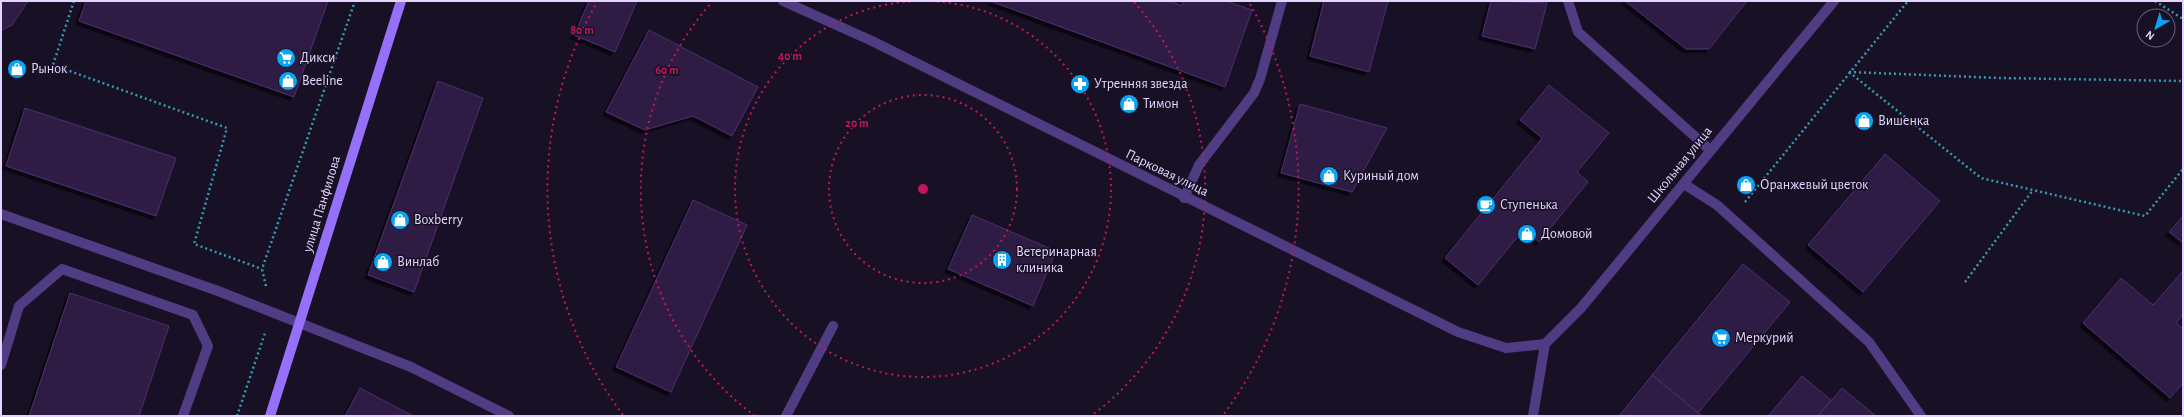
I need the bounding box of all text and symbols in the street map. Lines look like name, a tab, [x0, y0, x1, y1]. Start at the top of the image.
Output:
north arrow	[2136, 8, 2176, 48]
text: 80 m	[570, 24, 594, 36]
text: N	[2144, 29, 2157, 42]
supermarket icon: Дикси	[275, 47, 297, 69]
text: 40 m	[778, 50, 802, 62]
place label: Дикси	[300, 51, 335, 65]
shop icon: Рынок	[6, 58, 28, 80]
place label: Рынок	[31, 62, 68, 76]
text: 60 m	[655, 64, 679, 76]
shop icon: Beeline	[277, 70, 299, 92]
pharmacy icon: Утренняя звезда	[1069, 73, 1091, 95]
place label: Beeline	[302, 74, 343, 88]
place label: Утренняя звезда	[1094, 77, 1188, 91]
shop icon: Тимон	[1118, 93, 1140, 115]
place label: Тимон	[1143, 97, 1179, 111]
shop icon: Вишенка	[1853, 110, 1875, 132]
place label: Вишенка	[1878, 114, 1930, 128]
text: 20 m	[845, 117, 869, 129]
street label: Школьная улица	[1645, 124, 1715, 206]
street label: Парковая улица	[1123, 147, 1211, 199]
street label: улица Панфилова	[300, 153, 344, 255]
shop icon: Куриный дом	[1318, 165, 1340, 187]
place label: Куриный дом	[1343, 169, 1419, 183]
shop icon: Оранжевый цветок	[1735, 174, 1757, 196]
place label: Оранжевый цветок	[1760, 178, 1869, 192]
centre of rings	[916, 182, 930, 196]
cafe icon: Ступенька	[1475, 194, 1497, 216]
place label: Ступенька	[1500, 198, 1559, 212]
shop icon: Boxberry	[389, 209, 411, 231]
place label: Boxberry	[414, 213, 463, 227]
shop icon: Домовой	[1516, 223, 1538, 245]
place label: Домовой	[1541, 227, 1593, 241]
place label: Ветеринарная клиника	[1016, 245, 1097, 275]
building icon: Ветеринарная клиника	[991, 249, 1013, 271]
shop icon: Винлаб	[372, 251, 394, 273]
place label: Винлаб	[397, 255, 439, 269]
supermarket icon: Меркурий	[1710, 327, 1732, 349]
place label: Меркурий	[1735, 331, 1794, 345]

